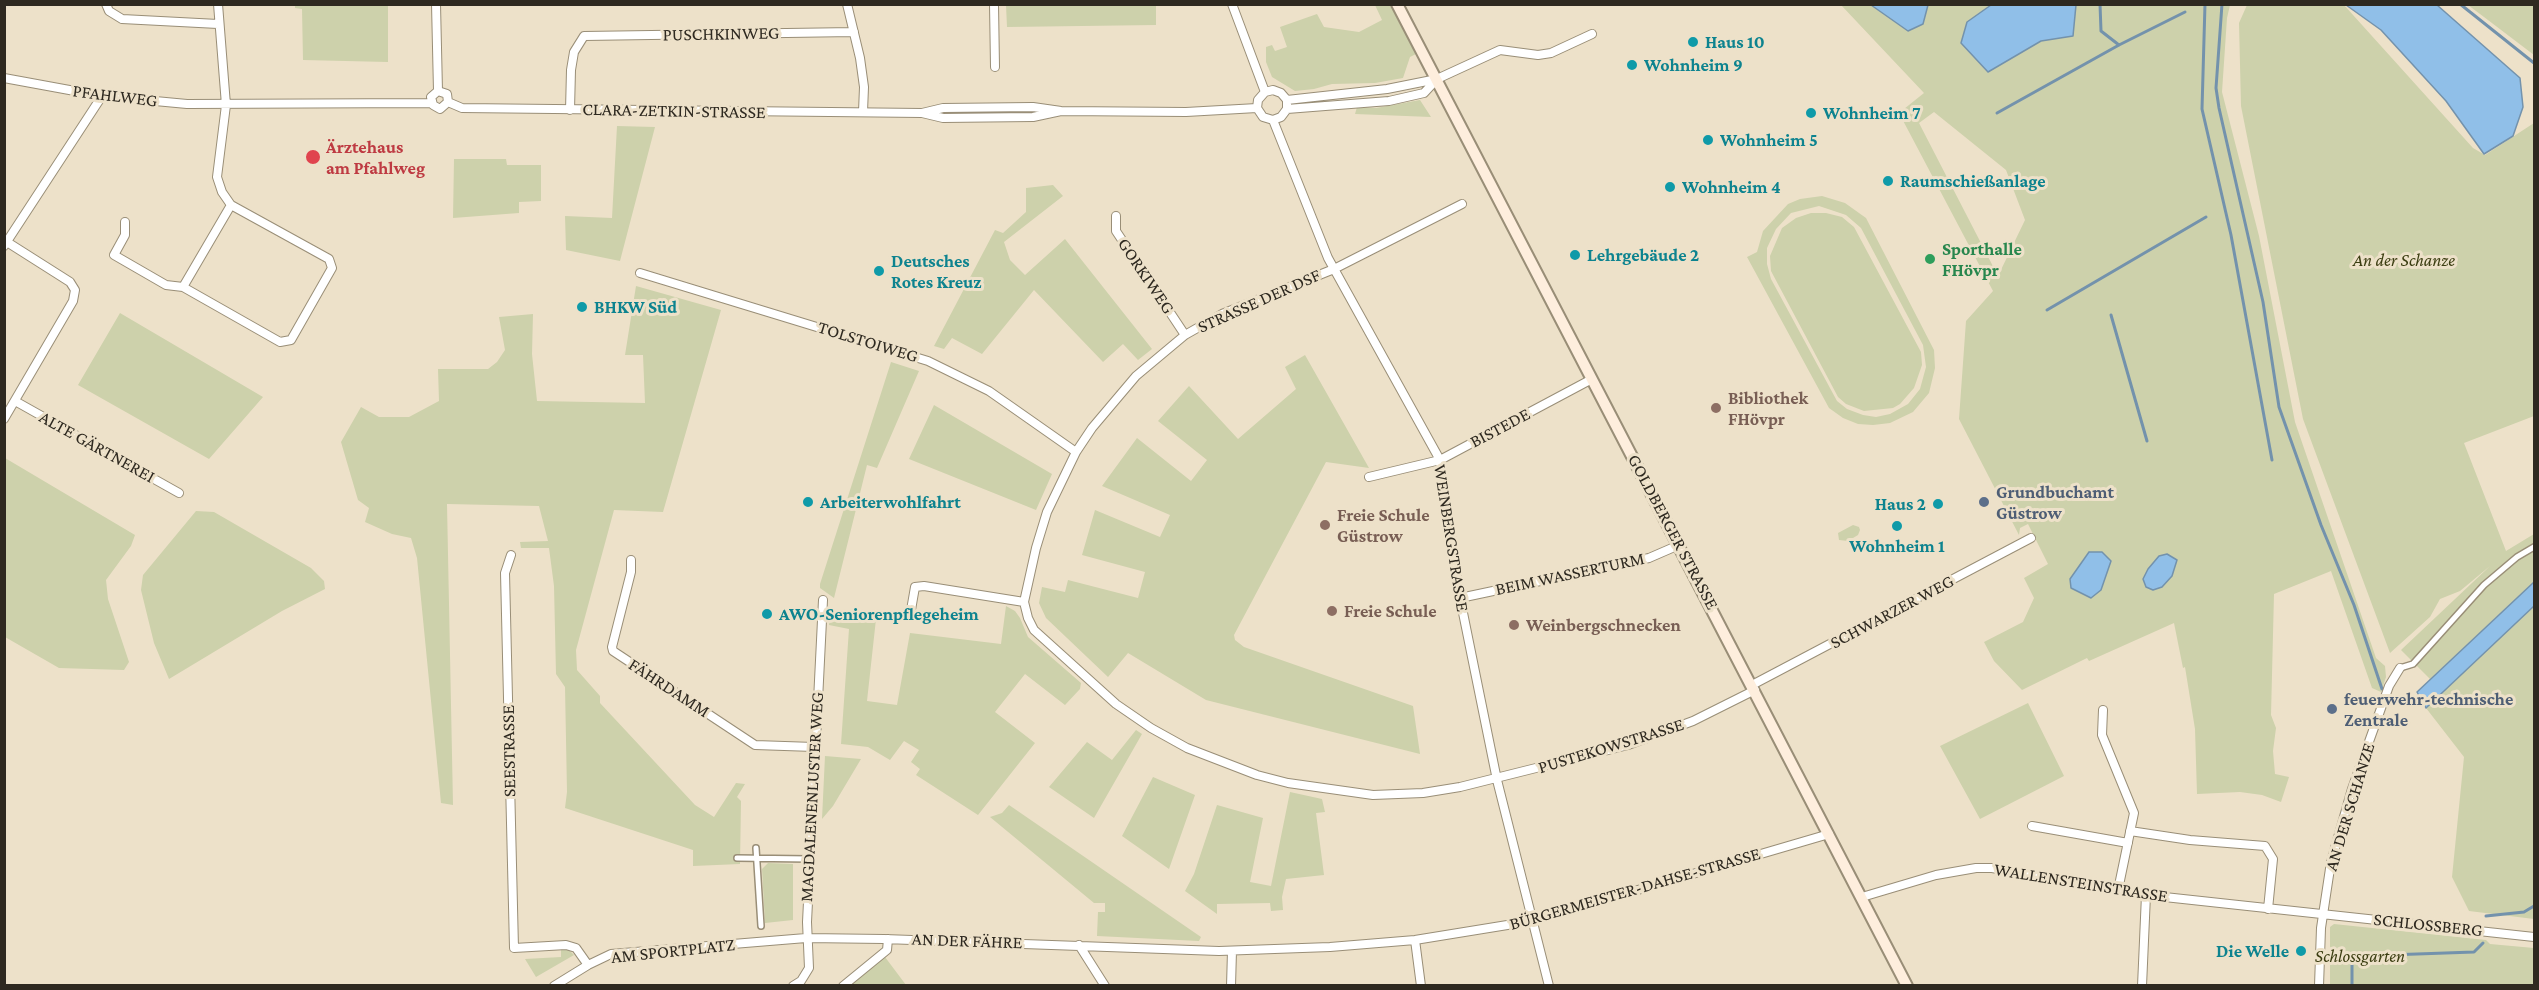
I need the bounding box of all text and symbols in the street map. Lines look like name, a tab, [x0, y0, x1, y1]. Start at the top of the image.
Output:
street label: PUSCHKINWEG	[662, 22, 780, 46]
place label: Haus 10	[1705, 31, 1765, 53]
marker: Haus 10	[1686, 35, 1700, 49]
place label: Wohnheim 9	[1644, 54, 1743, 76]
marker: Wohnheim 9	[1625, 58, 1639, 72]
street label: PFAHLWEG	[71, 80, 159, 112]
street label: CLARA-ZETKIN-STRASSE	[582, 99, 766, 123]
place label: Wohnheim 7	[1823, 102, 1921, 124]
marker: Wohnheim 7	[1804, 106, 1818, 120]
place label: Wohnheim 5	[1720, 129, 1818, 151]
marker: Wohnheim 5	[1701, 133, 1715, 147]
place label: Ärztehaus am Pfahlweg	[326, 136, 425, 178]
marker: Ärztehaus am Pfahlweg	[304, 148, 322, 166]
place label: Raumschießanlage	[1900, 170, 2046, 192]
marker: Raumschießanlage	[1881, 174, 1895, 188]
place label: Wohnheim 4	[1682, 176, 1781, 198]
marker: Wohnheim 4	[1663, 180, 1677, 194]
street label: GORKIWEG	[1113, 234, 1179, 318]
place label: Sporthalle FHövpr	[1942, 238, 2022, 280]
place label: Lehrgebäude 2	[1587, 244, 1699, 266]
marker: Lehrgebäude 2	[1568, 248, 1582, 262]
park label: An der Schanze	[2353, 249, 2455, 271]
place label: Deutsches Rotes Kreuz	[891, 250, 982, 292]
marker: Sporthalle FHövpr	[1923, 252, 1937, 266]
marker: Deutsches Rotes Kreuz	[872, 264, 886, 278]
street label: STRASSE DER DSF	[1194, 264, 1324, 338]
place label: BHKW Süd	[594, 296, 677, 318]
marker: BHKW Süd	[575, 300, 589, 314]
street label: TOLSTOIWEG	[815, 317, 921, 367]
place label: Bibliothek FHövpr	[1728, 387, 1808, 430]
marker: Bibliothek FHövpr	[1709, 401, 1723, 415]
street label: BISTEDE	[1466, 403, 1534, 453]
street label: ALTE GÄRTNEREI	[35, 406, 159, 488]
street label: GOLDBERGER STRASSE	[1623, 451, 1723, 613]
street label: WEINBERGSTRASSE	[1429, 463, 1473, 613]
place label: Grundbuchamt Güstrow	[1996, 481, 2114, 524]
place label: Arbeiterwohlfahrt	[820, 491, 961, 513]
place label: Haus 2	[1875, 493, 1926, 515]
marker: Arbeiterwohlfahrt	[801, 495, 815, 509]
marker: Grundbuchamt Güstrow	[1977, 495, 1991, 509]
marker: Haus 2	[1931, 497, 1945, 511]
place label: Freie Schule Güstrow	[1337, 504, 1430, 546]
marker: Freie Schule Güstrow	[1318, 518, 1332, 532]
marker: Wohnheim 1	[1890, 519, 1904, 533]
place label: Wohnheim 1	[1849, 535, 1945, 557]
street label: BEIM WASSERTURM	[1493, 548, 1647, 600]
street label: SCHWARZER WEG	[1826, 570, 1958, 654]
place label: Freie Schule	[1344, 600, 1437, 622]
place label: AWO-Seniorenpflegeheim	[779, 603, 979, 625]
marker: Freie Schule	[1325, 604, 1339, 618]
marker: AWO-Seniorenpflegeheim	[760, 607, 774, 621]
place label: Weinbergschnecken	[1526, 614, 1681, 636]
marker: Weinbergschnecken	[1507, 618, 1521, 632]
street label: FÄHRDAMM	[624, 654, 714, 722]
place label: feuerwehr-technische Zentrale	[2344, 688, 2513, 730]
street label: MAGDALENENLUSTER WEG	[796, 691, 828, 903]
marker: feuerwehr-technische Zentrale	[2325, 702, 2339, 716]
street label: SEESTRASSE	[497, 705, 521, 797]
street label: PUSTEKOWSTRASSE	[1536, 714, 1686, 778]
street label: AN DER SCHANZE	[2320, 740, 2380, 874]
street label: BÜRGERMEISTER-DAHSE-STRASSE	[1507, 843, 1763, 935]
street label: WALLENSTEINSTRASSE	[1993, 859, 2169, 907]
street label: SCHLOSSBERG	[2372, 909, 2484, 941]
street label: AN DER FÄHRE	[911, 928, 1023, 954]
street label: AM SPORTPLATZ	[610, 934, 736, 968]
place label: Die Welle	[2216, 940, 2289, 962]
marker: Die Welle	[2294, 944, 2308, 958]
park label: Schlossgarten	[2315, 945, 2405, 967]

